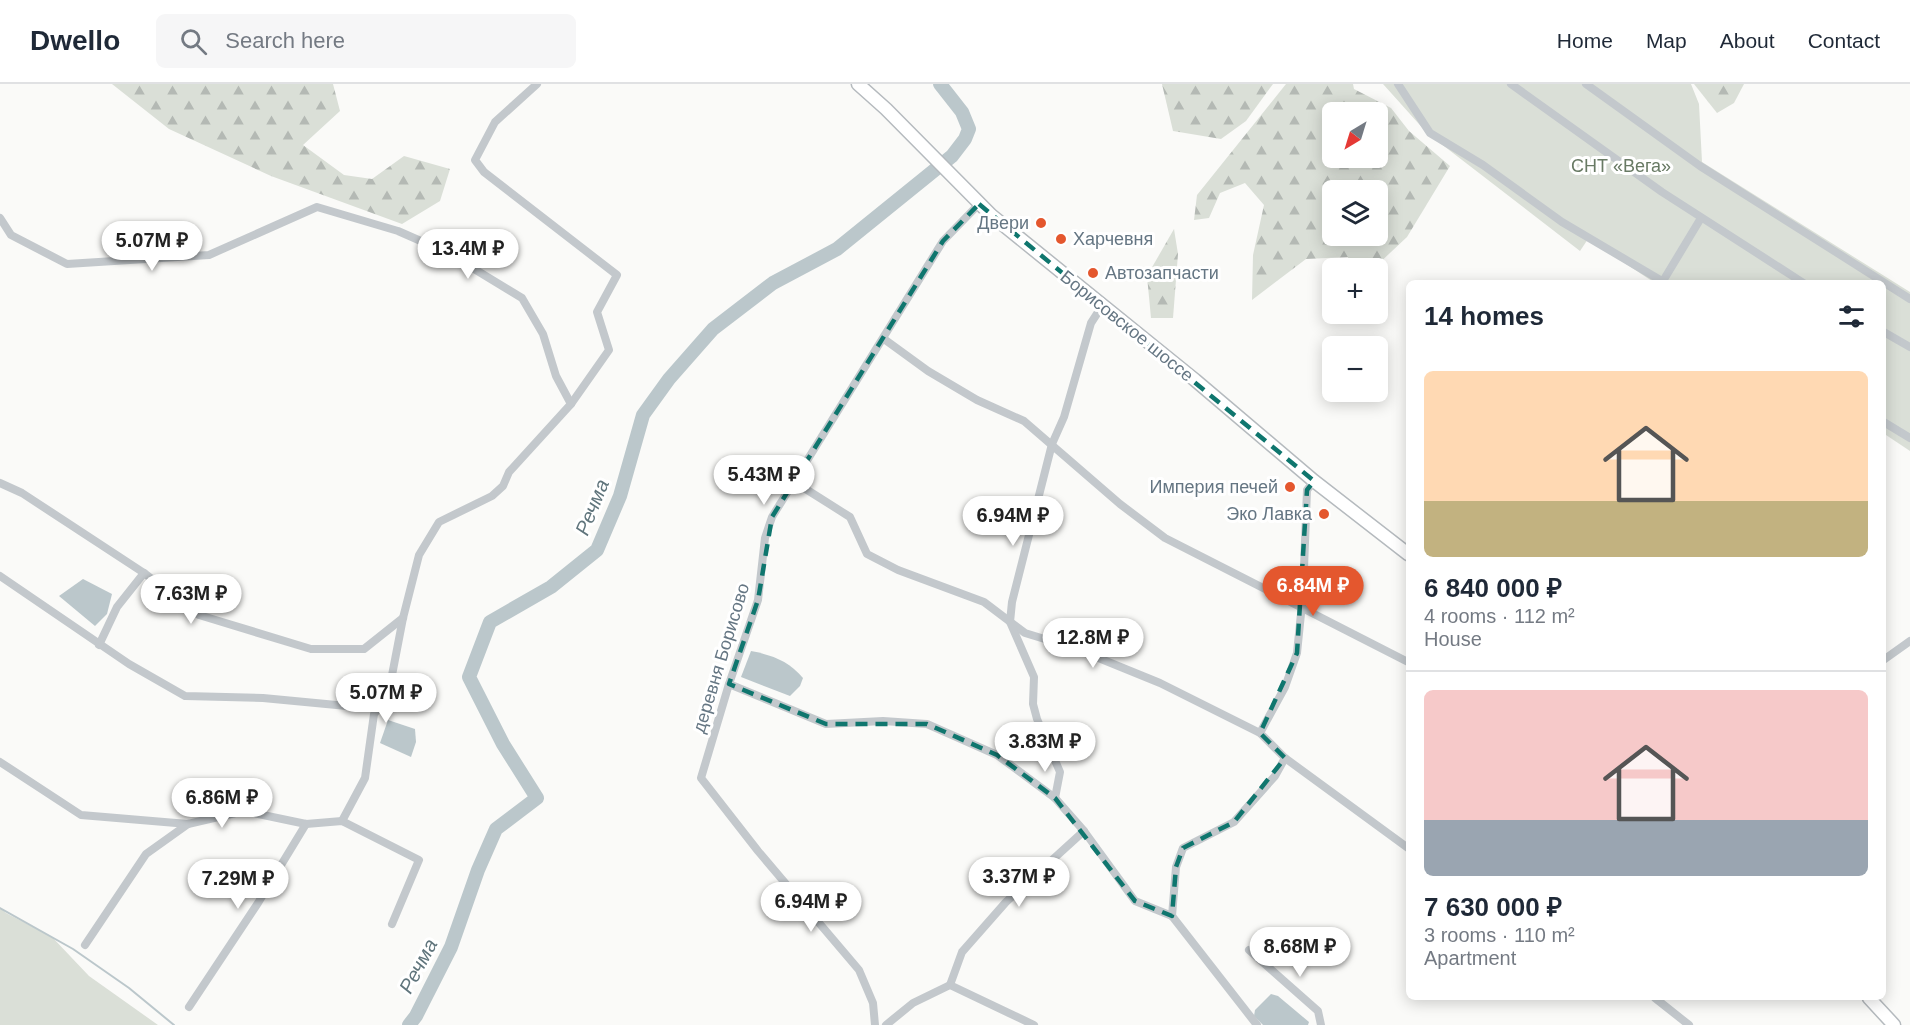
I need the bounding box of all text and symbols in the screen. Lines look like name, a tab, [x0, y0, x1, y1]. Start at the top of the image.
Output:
search box	[156, 14, 576, 68]
text: Dwello	[30, 25, 120, 56]
icon: search	[177, 25, 210, 58]
text: Search here	[225, 28, 345, 53]
text: Home	[1557, 29, 1613, 52]
text: Map	[1646, 29, 1687, 52]
text: About	[1720, 29, 1775, 52]
text: Contact	[1808, 29, 1880, 52]
north arrow	[1322, 102, 1388, 168]
map controls	[1322, 102, 1388, 402]
park label: СНТ «Вега»	[1571, 156, 1671, 176]
button: layers	[1322, 180, 1388, 246]
place label: Двери	[977, 213, 1029, 233]
marker: Двери	[1034, 216, 1048, 230]
pin: 5.07M ₽	[97, 221, 207, 272]
text: 5.07M ₽	[116, 229, 188, 251]
pin: 13.4M ₽	[413, 229, 523, 280]
place label: Харчевня	[1073, 229, 1153, 249]
marker: Харчевня	[1054, 232, 1068, 246]
text: 13.4M ₽	[432, 237, 504, 259]
button: +	[1322, 258, 1388, 324]
place label: Автозапчасти	[1105, 263, 1219, 283]
street label: Борисовское шоссе	[1057, 266, 1197, 386]
marker: Автозапчасти	[1086, 266, 1100, 280]
icon: filters	[1835, 300, 1868, 333]
text: 14 homes	[1424, 301, 1544, 331]
button: −	[1322, 336, 1388, 402]
icon: home	[1592, 410, 1700, 518]
pin: 5.43M ₽	[709, 455, 819, 506]
text: 5.43M ₽	[728, 463, 800, 485]
water label: Речма	[571, 476, 613, 538]
place label: Империя печей	[1150, 477, 1278, 497]
marker: Империя печей	[1283, 480, 1297, 494]
pin: 6.94M ₽	[958, 496, 1068, 547]
text: 6.94M ₽	[977, 504, 1049, 526]
place label: Эко Лавка	[1226, 504, 1313, 524]
marker: Эко Лавка	[1317, 507, 1331, 521]
pin: 6.84M ₽	[1258, 566, 1368, 617]
text: 6 840 000 ₽	[1424, 573, 1562, 603]
pin: 7.63M ₽	[136, 574, 246, 625]
text: 6.84M ₽	[1277, 574, 1349, 596]
street label: деревня Борисово	[689, 581, 753, 735]
text: 7.63M ₽	[155, 582, 227, 604]
text: 4 rooms · 112 m²	[1424, 605, 1575, 627]
pin: 12.8M ₽	[1038, 618, 1148, 669]
text: 12.8M ₽	[1057, 626, 1129, 648]
text: House	[1424, 628, 1482, 650]
pin: 5.07M ₽	[331, 673, 441, 724]
text: 5.07M ₽	[350, 681, 422, 703]
pin: 3.83M ₽	[990, 722, 1100, 773]
icon: home	[1592, 729, 1700, 837]
text: 3.83M ₽	[1009, 730, 1081, 752]
pin: 6.86M ₽	[167, 778, 277, 829]
text: 6.86M ₽	[186, 786, 258, 808]
pin: 3.37M ₽	[964, 857, 1074, 908]
pin: 7.29M ₽	[183, 859, 293, 910]
text: 3.37M ₽	[983, 865, 1055, 887]
text: 7.29M ₽	[202, 867, 274, 889]
pin: 6.94M ₽	[756, 882, 866, 933]
text: 6.94M ₽	[775, 890, 847, 912]
text: 7 630 000 ₽	[1424, 892, 1562, 922]
text: 3 rooms · 110 m²	[1424, 924, 1575, 946]
pin: 8.68M ₽	[1245, 927, 1355, 978]
water label: Речма	[395, 935, 441, 997]
text: 8.68M ₽	[1264, 935, 1336, 957]
text: Apartment	[1424, 947, 1516, 969]

